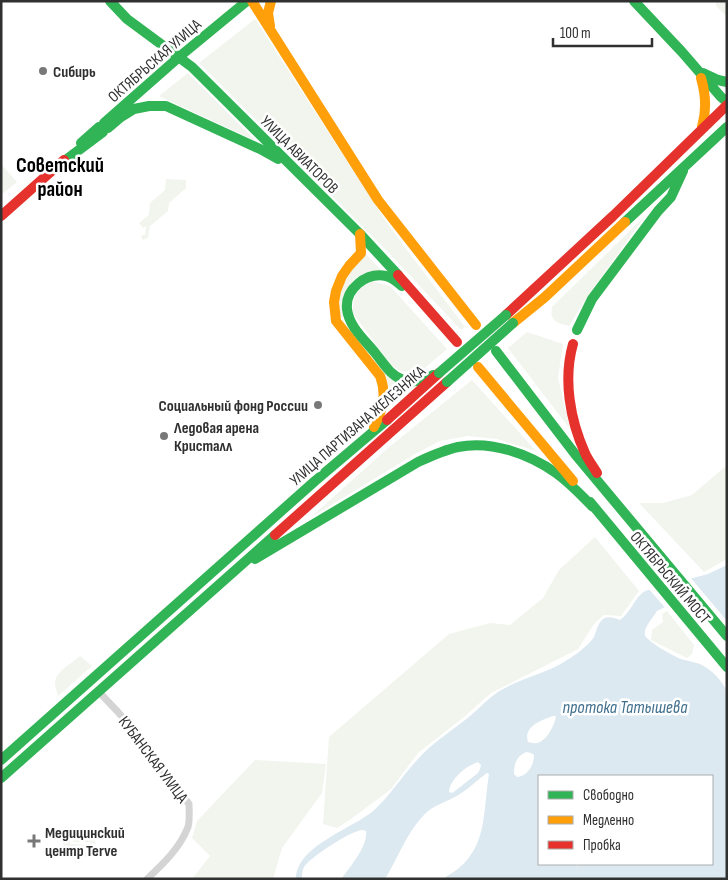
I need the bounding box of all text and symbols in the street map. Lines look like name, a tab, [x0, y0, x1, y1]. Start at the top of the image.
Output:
street label: ОКТЯБРЬСКАЯ УЛИЦА	[105, 15, 206, 107]
scale bar	[553, 15, 652, 47]
text: 100 m	[560, 24, 591, 43]
place label: Сибирь	[53, 63, 96, 82]
marker: Сибирь	[37, 65, 49, 77]
street label: УЛИЦА АВИАТОРОВ	[256, 112, 342, 198]
district label: Советский район	[16, 153, 104, 202]
street label: УЛИЦА ПАРТИЗАНА ЖЕЛЕЗНЯКА	[286, 362, 430, 490]
place label: Социальный фонд России	[159, 397, 308, 416]
marker: Социальный фонд России	[312, 399, 324, 411]
place label: Ледовая арена Кристалл	[173, 419, 259, 456]
marker: Ледовая арена Кристалл	[158, 430, 170, 442]
street label: ОКТЯБРЬСКИЙ МОСТ	[626, 528, 714, 628]
water label: протока Татышева	[563, 697, 688, 718]
street label: КУБАНСКАЯ УЛИЦА	[114, 713, 192, 807]
legend	[538, 775, 713, 865]
text: Свободно	[583, 786, 634, 805]
text: Медленно	[583, 811, 634, 830]
place label: Медицинский центр Terve	[45, 824, 125, 861]
marker: Медицинский центр Terve	[27, 834, 41, 848]
text: Пробка	[583, 836, 621, 855]

